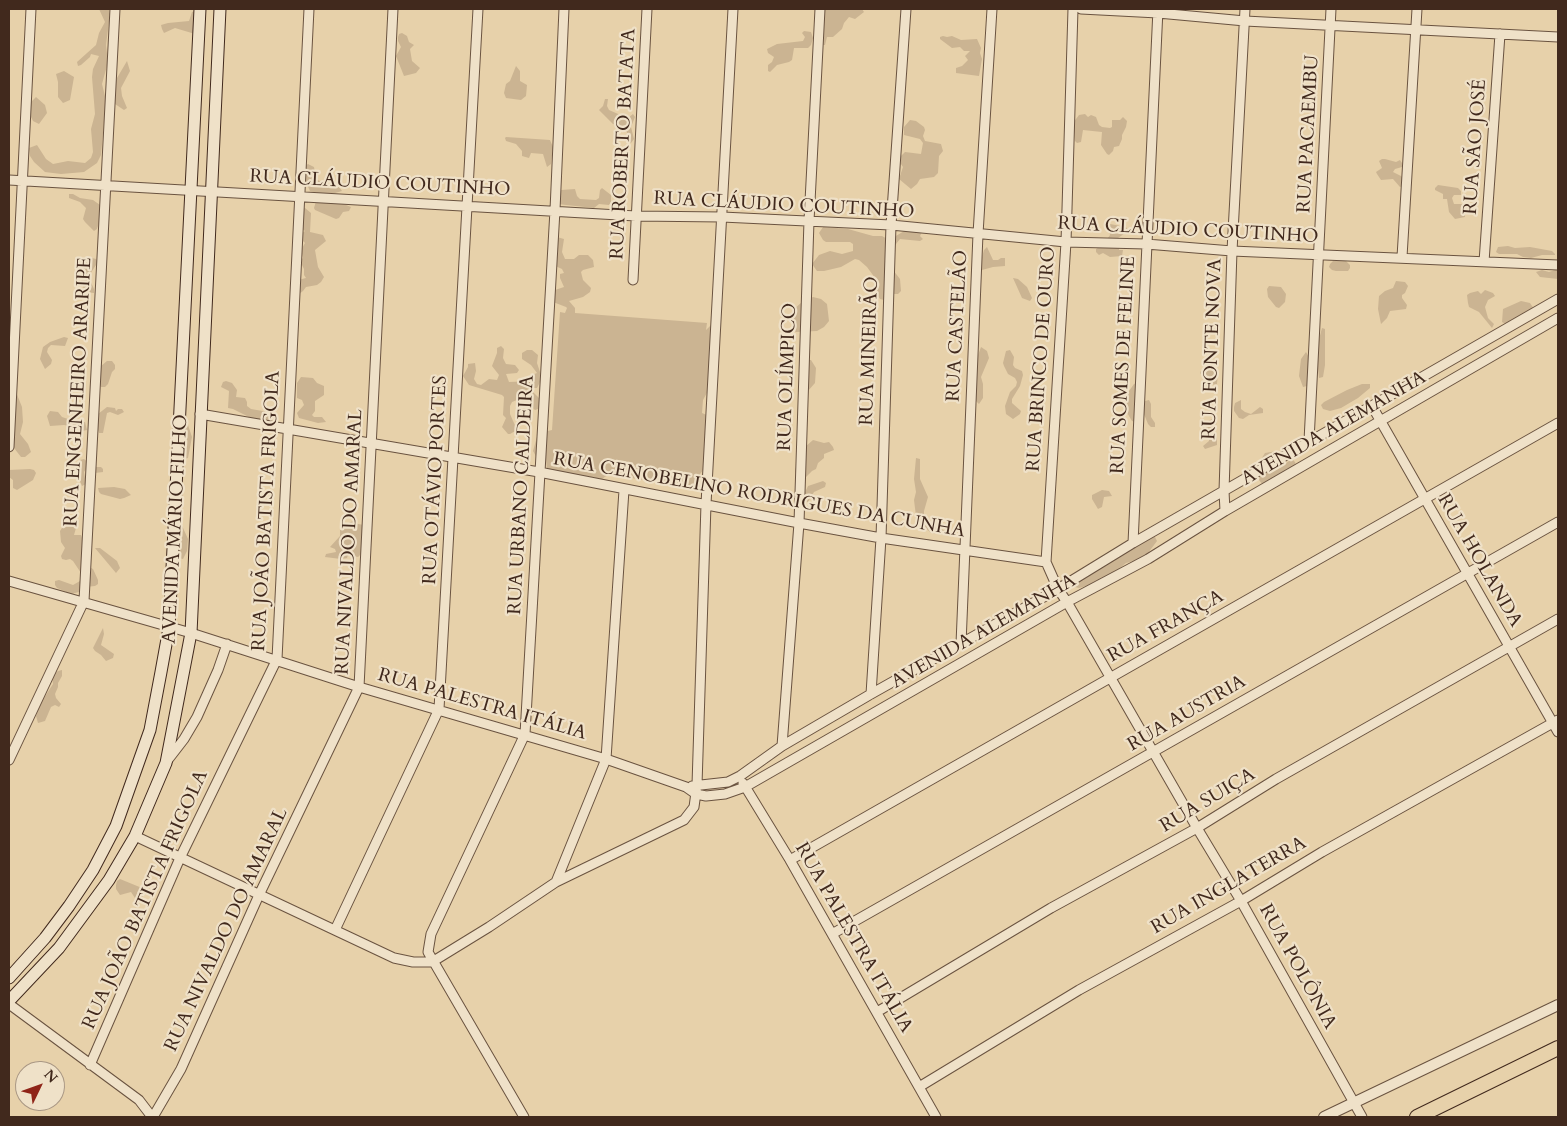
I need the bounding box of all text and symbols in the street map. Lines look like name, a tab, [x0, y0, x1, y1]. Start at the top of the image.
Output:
street label: RUA ROBERTO BATATA	[607, 28, 641, 260]
street label: RUA PACAEMBU	[1293, 54, 1325, 214]
street label: RUA SÃO JOSÉ	[1460, 78, 1492, 216]
street label: RUA CLÁUDIO COUTINHO	[249, 166, 511, 202]
street label: RUA CLÁUDIO COUTINHO	[653, 188, 915, 224]
street label: RUA CLÁUDIO COUTINHO	[1057, 213, 1319, 249]
street label: RUA BRINCO DE OURO	[1023, 246, 1061, 472]
street label: RUA CASTELÃO	[943, 250, 973, 402]
street label: RUA SOMES DE FELINE	[1107, 255, 1141, 475]
street label: RUA ENGENHEIRO ARARIPE	[61, 257, 97, 527]
street label: RUA FONTE NOVA	[1198, 258, 1228, 440]
street label: RUA MINEIRÃO	[856, 276, 884, 426]
street label: RUA OLÍMPICO	[774, 303, 802, 451]
street label: AVENIDA ALEMANHA	[1237, 367, 1431, 491]
street label: RUA JOÃO BATISTA FRIGOLA	[248, 370, 286, 652]
street label: RUA OTÁVIO PORTES	[419, 375, 453, 585]
street label: RUA URBANO CALDEIRA	[504, 375, 540, 615]
street label: RUA NIVALDO DO AMARAL	[332, 409, 368, 675]
street label: AVENIDA MÁRIO FILHO	[159, 414, 193, 644]
street label: RUA CENOBELINO RODRIGUES DA CUNHA	[551, 448, 967, 544]
street label: RUA HOLANDA	[1432, 490, 1526, 632]
street label: AVENIDA ALEMANHA	[887, 570, 1081, 694]
street label: RUA FRANÇA	[1104, 586, 1228, 668]
street label: RUA PALESTRA ITÁLIA	[375, 664, 589, 746]
street label: RUA AUSTRIA	[1124, 671, 1250, 757]
street label: RUA SUIÇA	[1156, 764, 1260, 838]
street label: RUA JOÃO BATISTA FRIGOLA	[78, 767, 214, 1033]
street label: RUA NIVALDO DO AMARAL	[160, 805, 294, 1055]
street label: RUA INGLATERRA	[1147, 832, 1311, 940]
street label: RUA PALESTRA ITÁLIA	[789, 839, 917, 1037]
street label: RUA POLÔNIA	[1253, 901, 1341, 1033]
north arrow	[15, 1061, 65, 1111]
text: N	[40, 1065, 62, 1087]

